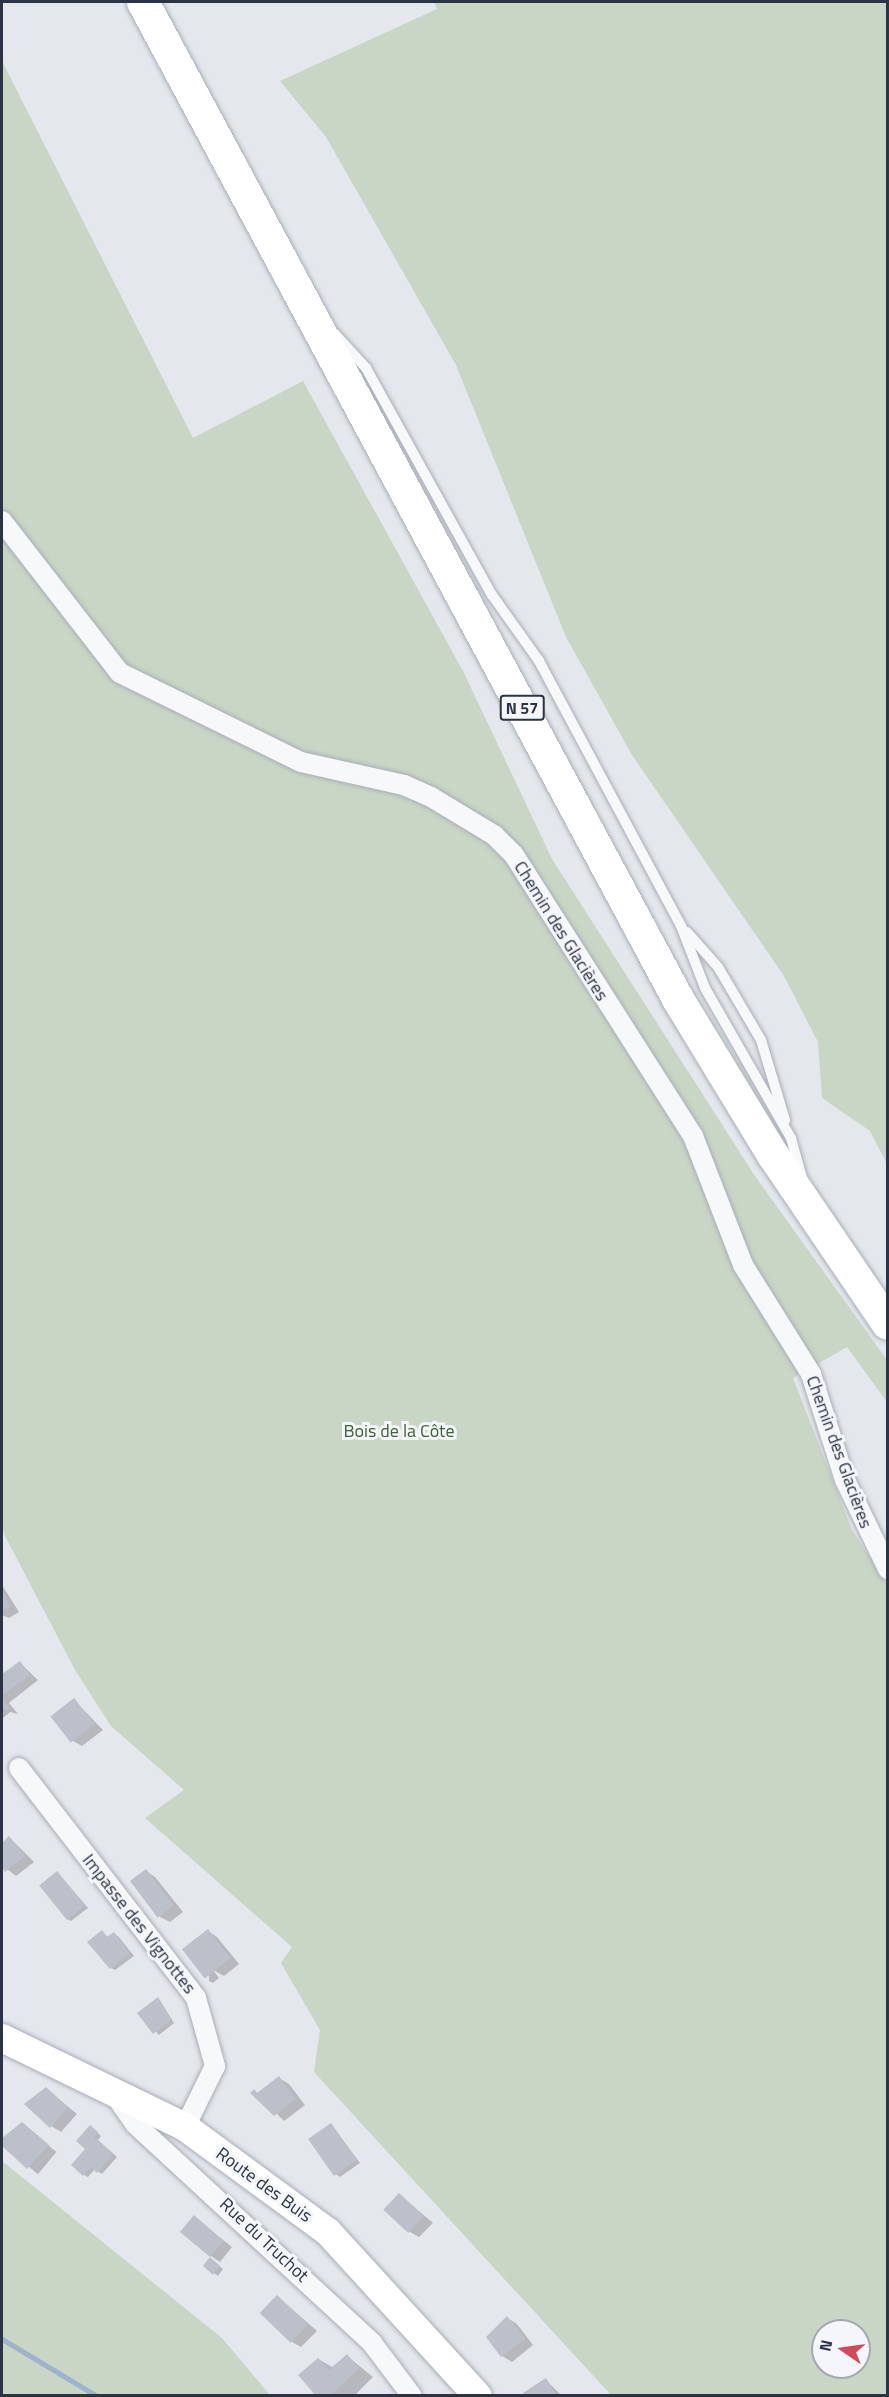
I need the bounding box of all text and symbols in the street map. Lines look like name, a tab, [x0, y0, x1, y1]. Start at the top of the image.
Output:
road number: N 57	[500, 695, 544, 721]
street label: Chemin des Glacières	[509, 857, 613, 1005]
street label: Chemin des Glacières	[801, 1373, 877, 1531]
park label: Bois de la Côte	[343, 1420, 455, 1442]
street label: Impasse des Vignottes	[78, 1850, 200, 1998]
street label: Route des Buis	[212, 2143, 316, 2227]
street label: Rue du Truchot	[215, 2193, 313, 2287]
north arrow	[811, 2319, 871, 2379]
text: N	[812, 2337, 838, 2354]

